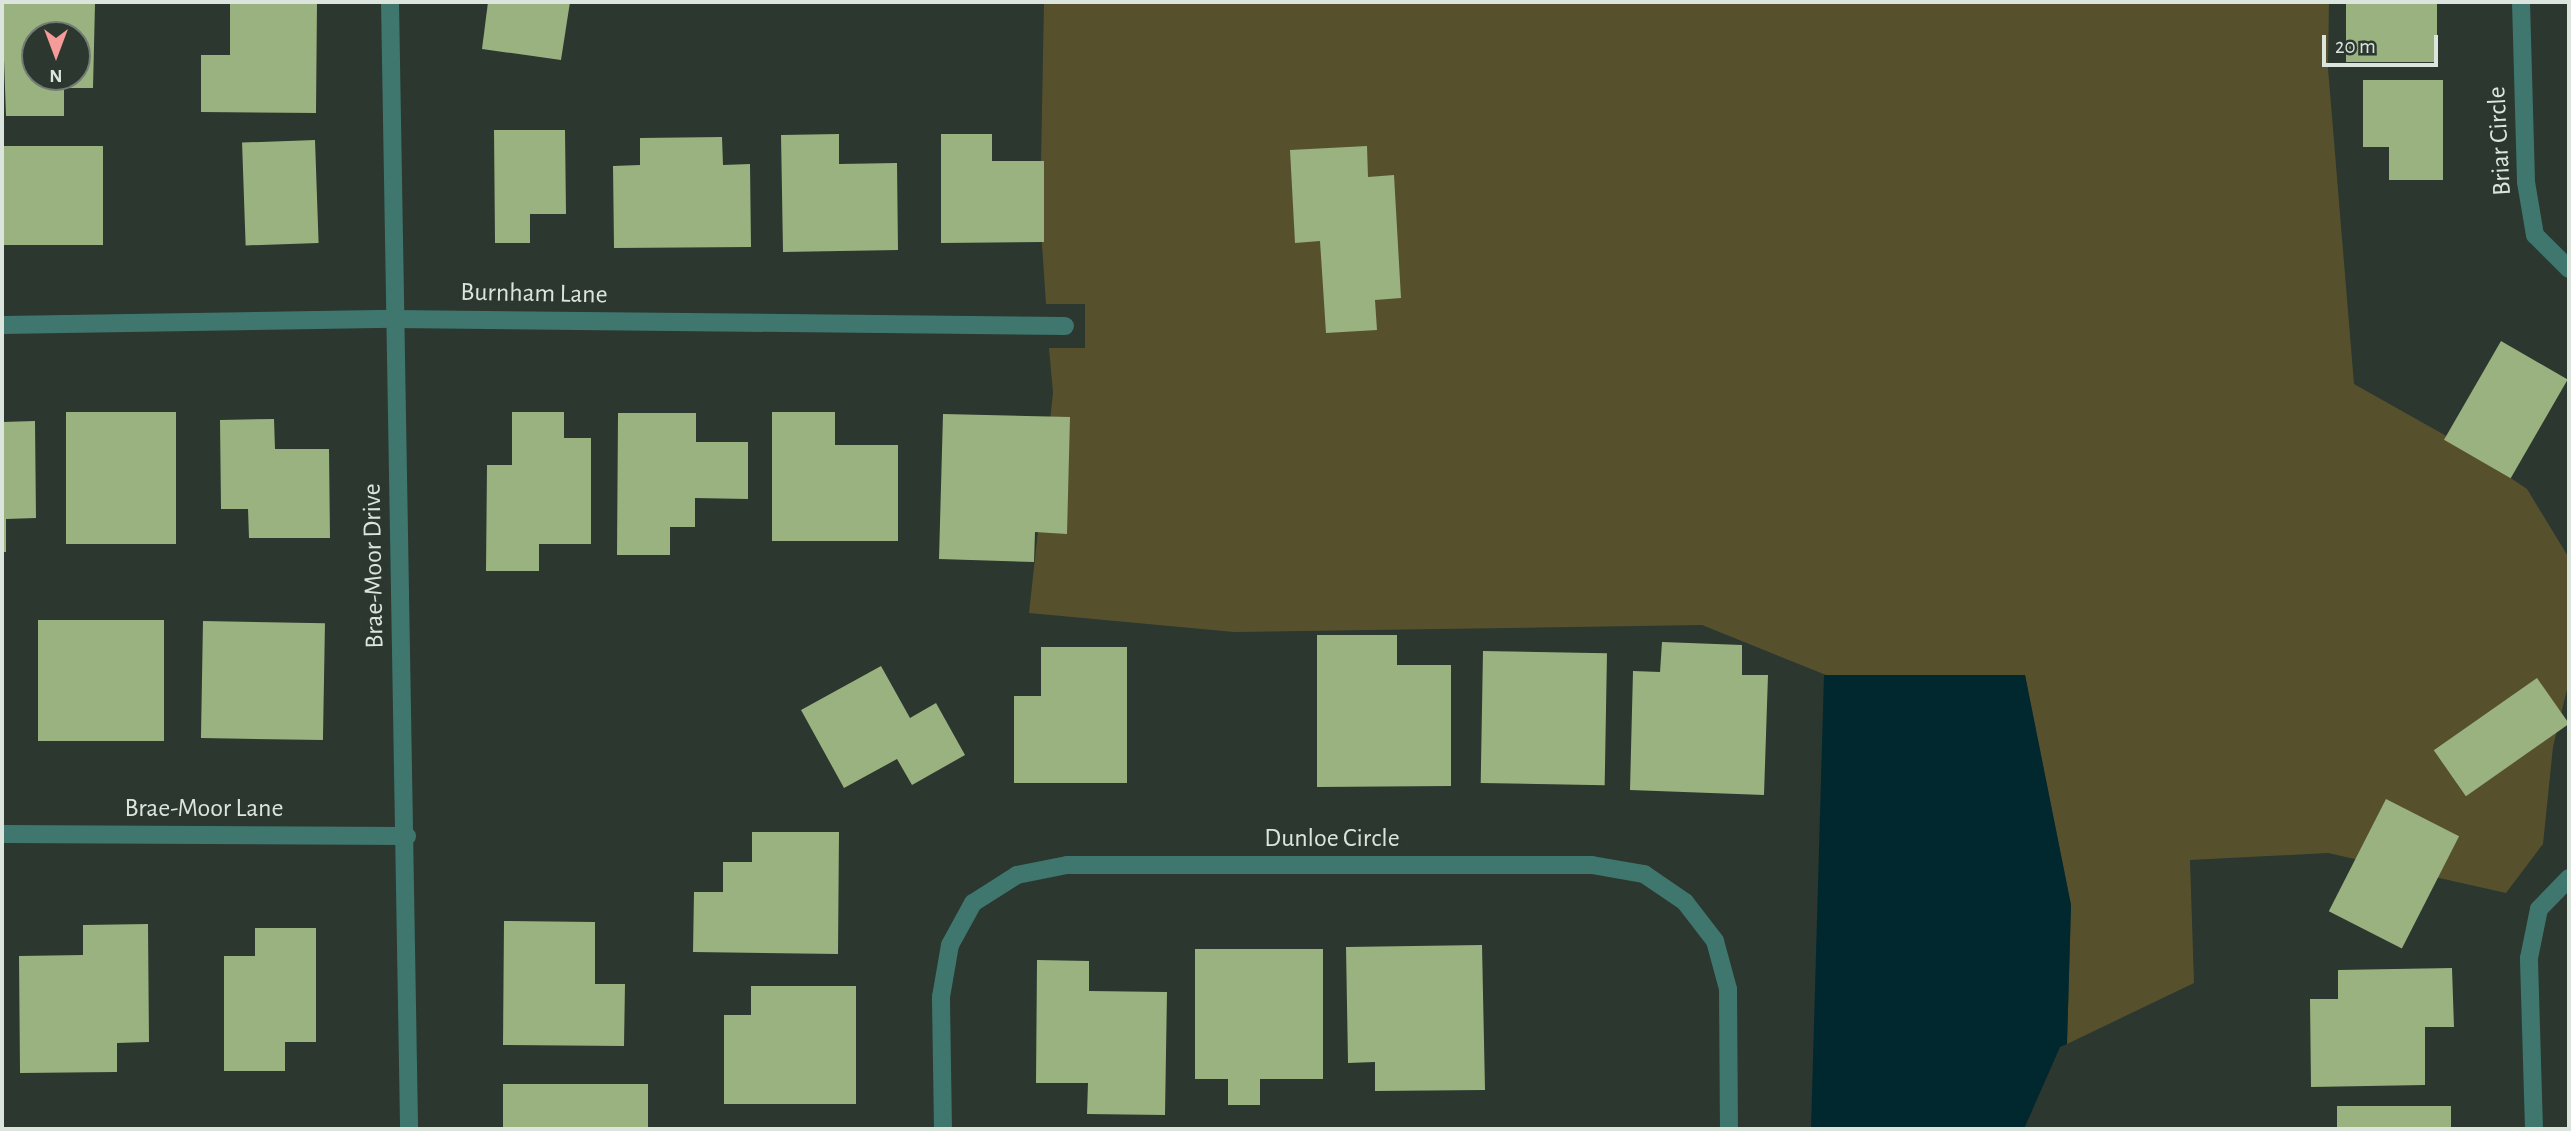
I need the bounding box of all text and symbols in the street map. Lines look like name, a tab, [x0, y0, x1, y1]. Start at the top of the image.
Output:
north arrow	[21, 21, 91, 91]
scale bar	[2326, 21, 2442, 65]
text: 20 m	[2335, 36, 2376, 57]
text: N	[49, 66, 63, 85]
street label: Briar Circle	[2482, 86, 2518, 196]
street label: Burnham Lane	[460, 277, 608, 311]
street label: Brae-Moor Drive	[357, 483, 391, 649]
street label: Brae-Moor Lane	[125, 793, 283, 825]
street label: Dunloe Circle	[1264, 823, 1400, 855]

